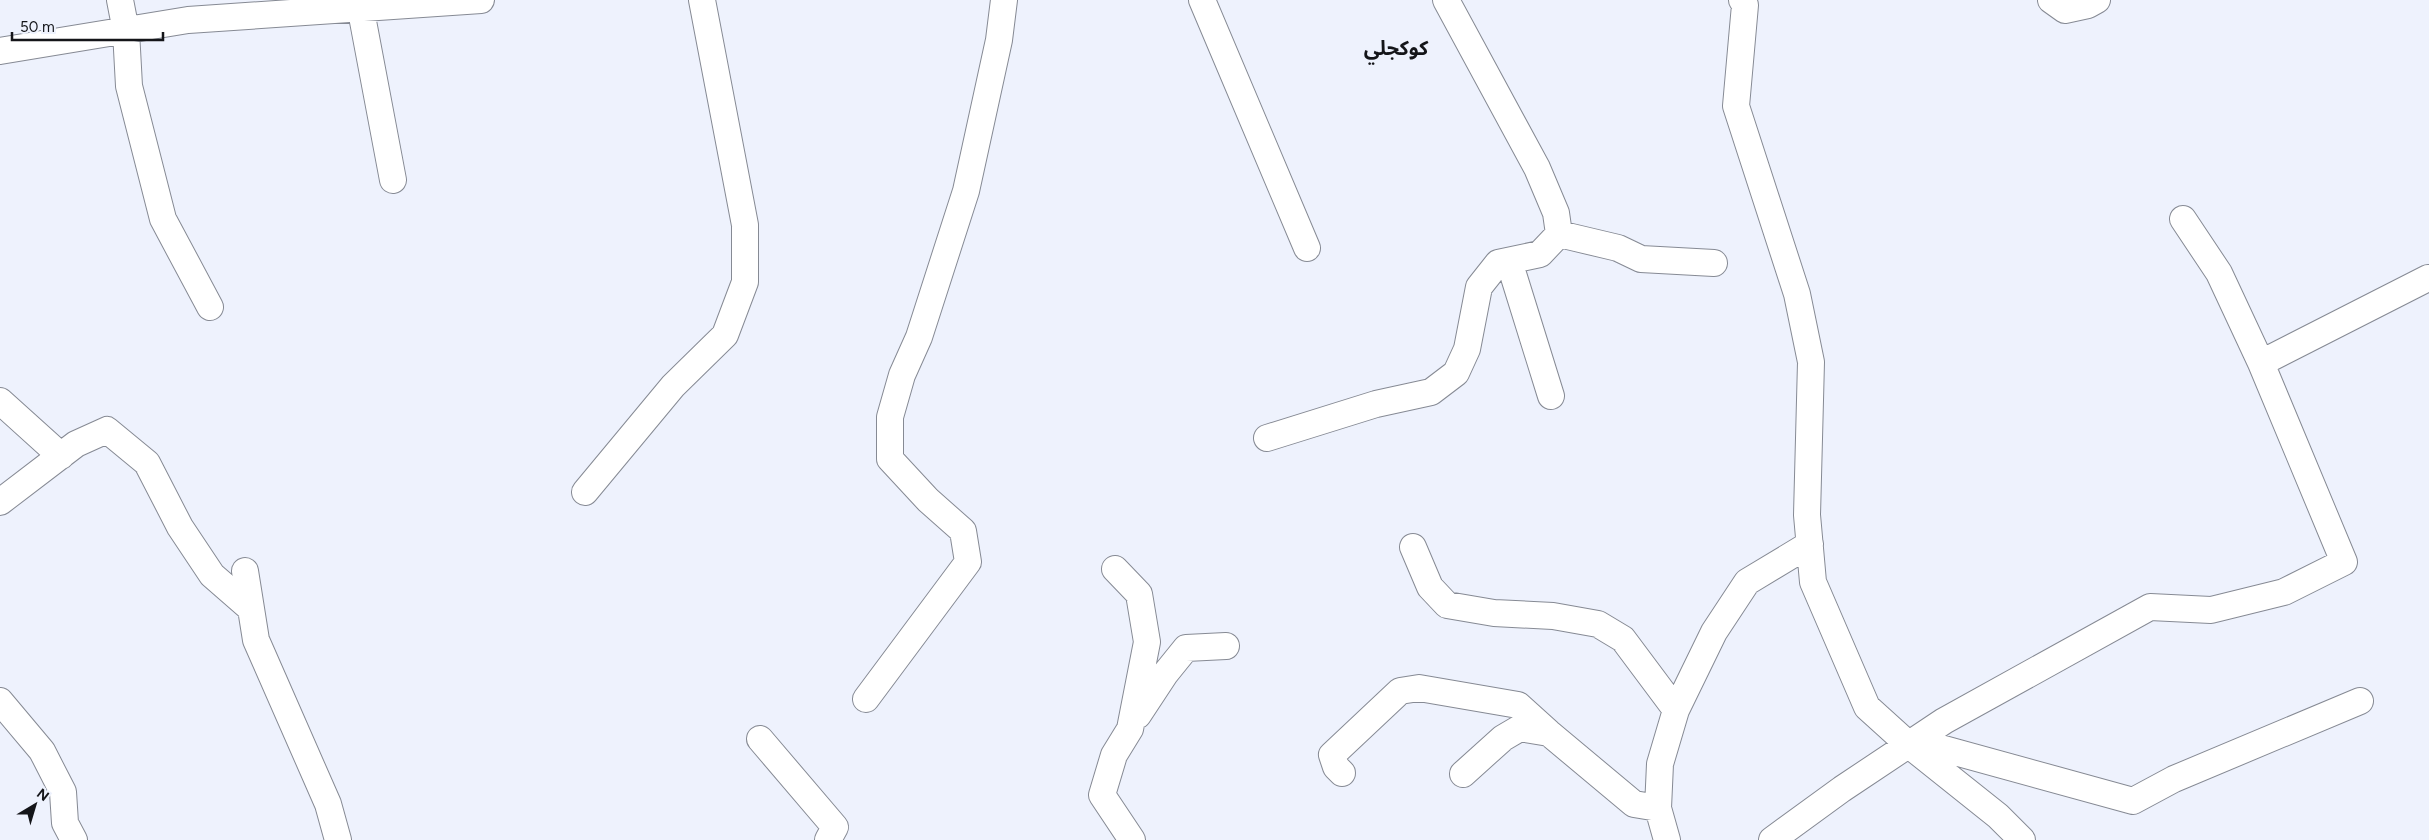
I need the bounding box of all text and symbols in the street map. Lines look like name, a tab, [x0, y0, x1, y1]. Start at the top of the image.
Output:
scale bar	[12, 10, 164, 42]
text: 50 m	[20, 18, 55, 36]
district label: كوكجلي	[1364, 36, 1429, 65]
north arrow	[10, 780, 60, 830]
text: N	[33, 785, 52, 805]

